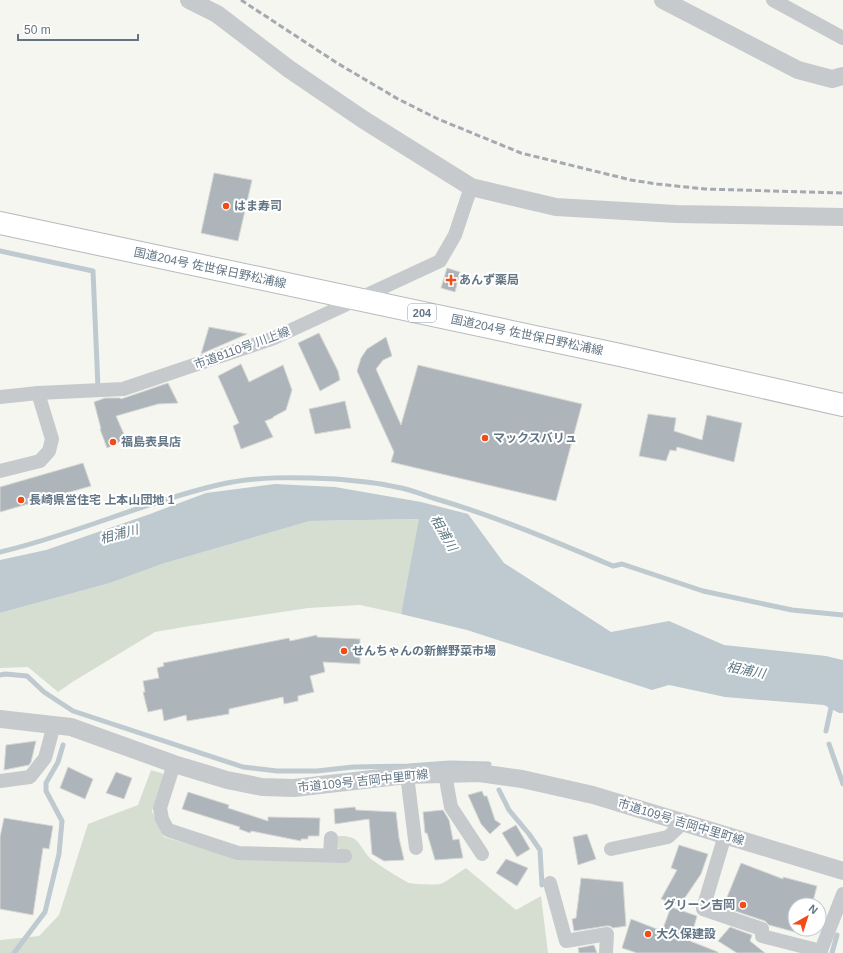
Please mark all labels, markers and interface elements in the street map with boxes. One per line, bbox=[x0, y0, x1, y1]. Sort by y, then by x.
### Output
scale bar bbox=[18, 16, 138, 42]
text: 50 m bbox=[24, 23, 51, 37]
place label: はま寿司 bbox=[234, 199, 282, 213]
marker: はま寿司 bbox=[221, 201, 231, 211]
street label: 国道204号 佐世保日野松浦線 bbox=[133, 245, 287, 291]
place label: あんず薬局 bbox=[459, 273, 519, 287]
marker: あんず薬局 bbox=[446, 275, 456, 285]
road number: 204 bbox=[408, 304, 436, 322]
street label: 国道204号 佐世保日野松浦線 bbox=[450, 312, 604, 358]
street label: 市道8110号 川上線 bbox=[192, 324, 292, 372]
place label: マックスバリュ bbox=[493, 431, 577, 445]
marker: マックスバリュ bbox=[480, 433, 490, 443]
place label: 福島表具店 bbox=[121, 435, 181, 449]
marker: 福島表具店 bbox=[108, 437, 118, 447]
place label: 長崎県営住宅 上本山団地 1 bbox=[29, 493, 175, 507]
marker: 長崎県営住宅 上本山団地 1 bbox=[16, 495, 26, 505]
water label: 相浦川 bbox=[428, 512, 461, 555]
water label: 相浦川 bbox=[98, 521, 142, 546]
place label: せんちゃんの新鮮野菜市場 bbox=[352, 644, 496, 658]
marker: せんちゃんの新鮮野菜市場 bbox=[339, 646, 349, 656]
water label: 相浦川 bbox=[725, 659, 769, 681]
street label: 市道109号 吉岡中里町線 bbox=[297, 767, 429, 795]
street label: 市道109号 吉岡中里町線 bbox=[616, 796, 746, 848]
north arrow bbox=[787, 897, 827, 937]
place label: グリーン吉岡 bbox=[664, 898, 735, 912]
marker: グリーン吉岡 bbox=[738, 900, 748, 910]
text: N bbox=[806, 902, 820, 916]
place label: 大久保建設 bbox=[656, 927, 716, 941]
marker: 大久保建設 bbox=[643, 929, 653, 939]

